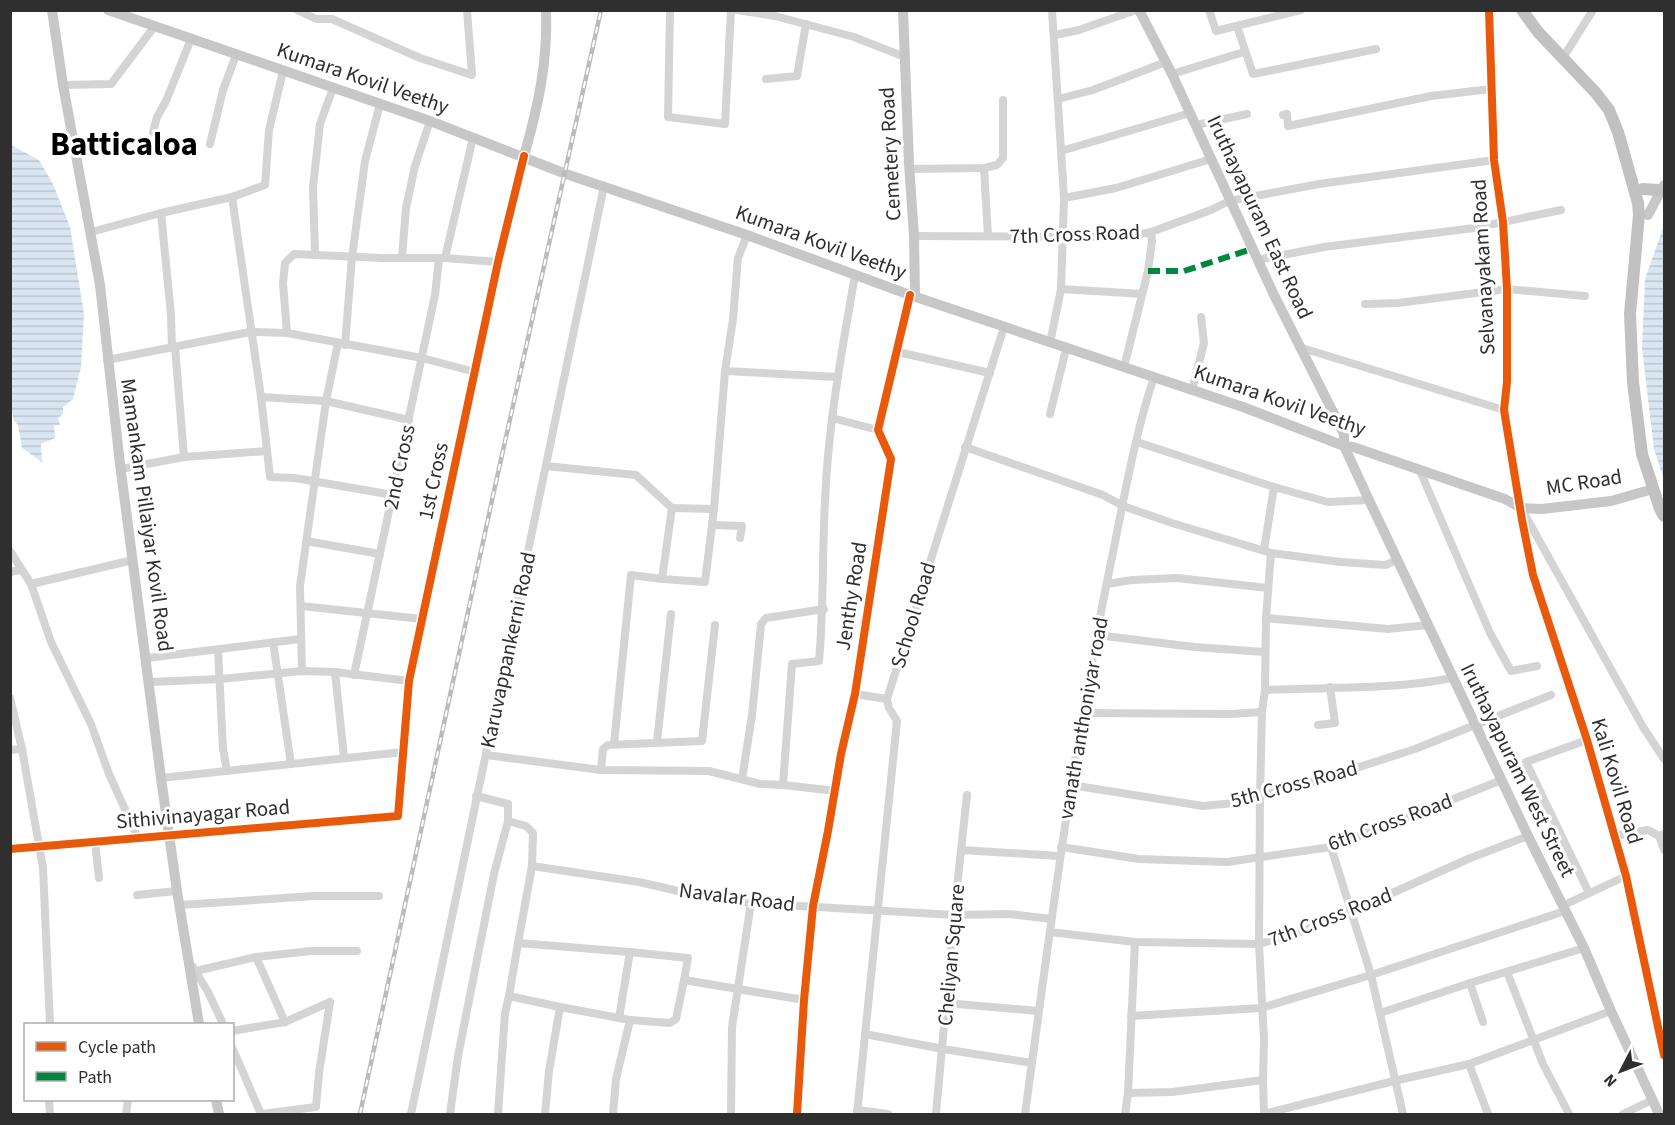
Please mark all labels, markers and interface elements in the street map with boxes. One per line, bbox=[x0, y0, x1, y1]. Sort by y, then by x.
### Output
street label: Kumara Kovil Veethy bbox=[273, 34, 453, 122]
street label: Cemetery Road bbox=[872, 86, 908, 222]
street label: Iruthayapuram East Road bbox=[1200, 110, 1320, 324]
district label: Batticaloa bbox=[50, 121, 198, 168]
street label: Selvanayakam Road bbox=[1463, 178, 1503, 356]
street label: Kumara Kovil Veethy bbox=[731, 197, 911, 287]
street label: 7th Cross Road bbox=[1009, 217, 1141, 251]
street label: Kumara Kovil Veethy bbox=[1190, 356, 1370, 444]
street label: Mamankam Pillaiyar Kovil Road bbox=[113, 376, 181, 654]
street label: 2nd Cross bbox=[375, 422, 423, 512]
street label: 1st Cross bbox=[410, 439, 456, 522]
street label: MC Road bbox=[1544, 461, 1624, 503]
street label: Jenthy Road bbox=[828, 540, 874, 652]
street label: Karuvappankerni Road bbox=[473, 549, 543, 751]
street label: School Road bbox=[883, 558, 943, 672]
street label: vanath anthoniyar road bbox=[1050, 614, 1116, 822]
street label: Iruthayapuram West Street bbox=[1453, 658, 1583, 882]
street label: Kali Kovil Road bbox=[1584, 714, 1650, 848]
street label: 5th Cross Road bbox=[1227, 753, 1361, 815]
street label: 6th Cross Road bbox=[1324, 786, 1456, 858]
street label: Sithivinayagar Road bbox=[115, 791, 291, 837]
street label: Navalar Road bbox=[677, 875, 797, 919]
street label: 7th Cross Road bbox=[1264, 880, 1396, 954]
street label: Cheliyan Square bbox=[930, 883, 972, 1027]
legend bbox=[24, 1023, 234, 1101]
text: Cycle path bbox=[78, 1035, 156, 1060]
north arrow bbox=[1591, 1041, 1651, 1101]
text: Path bbox=[78, 1065, 112, 1090]
text: N bbox=[1599, 1069, 1622, 1092]

